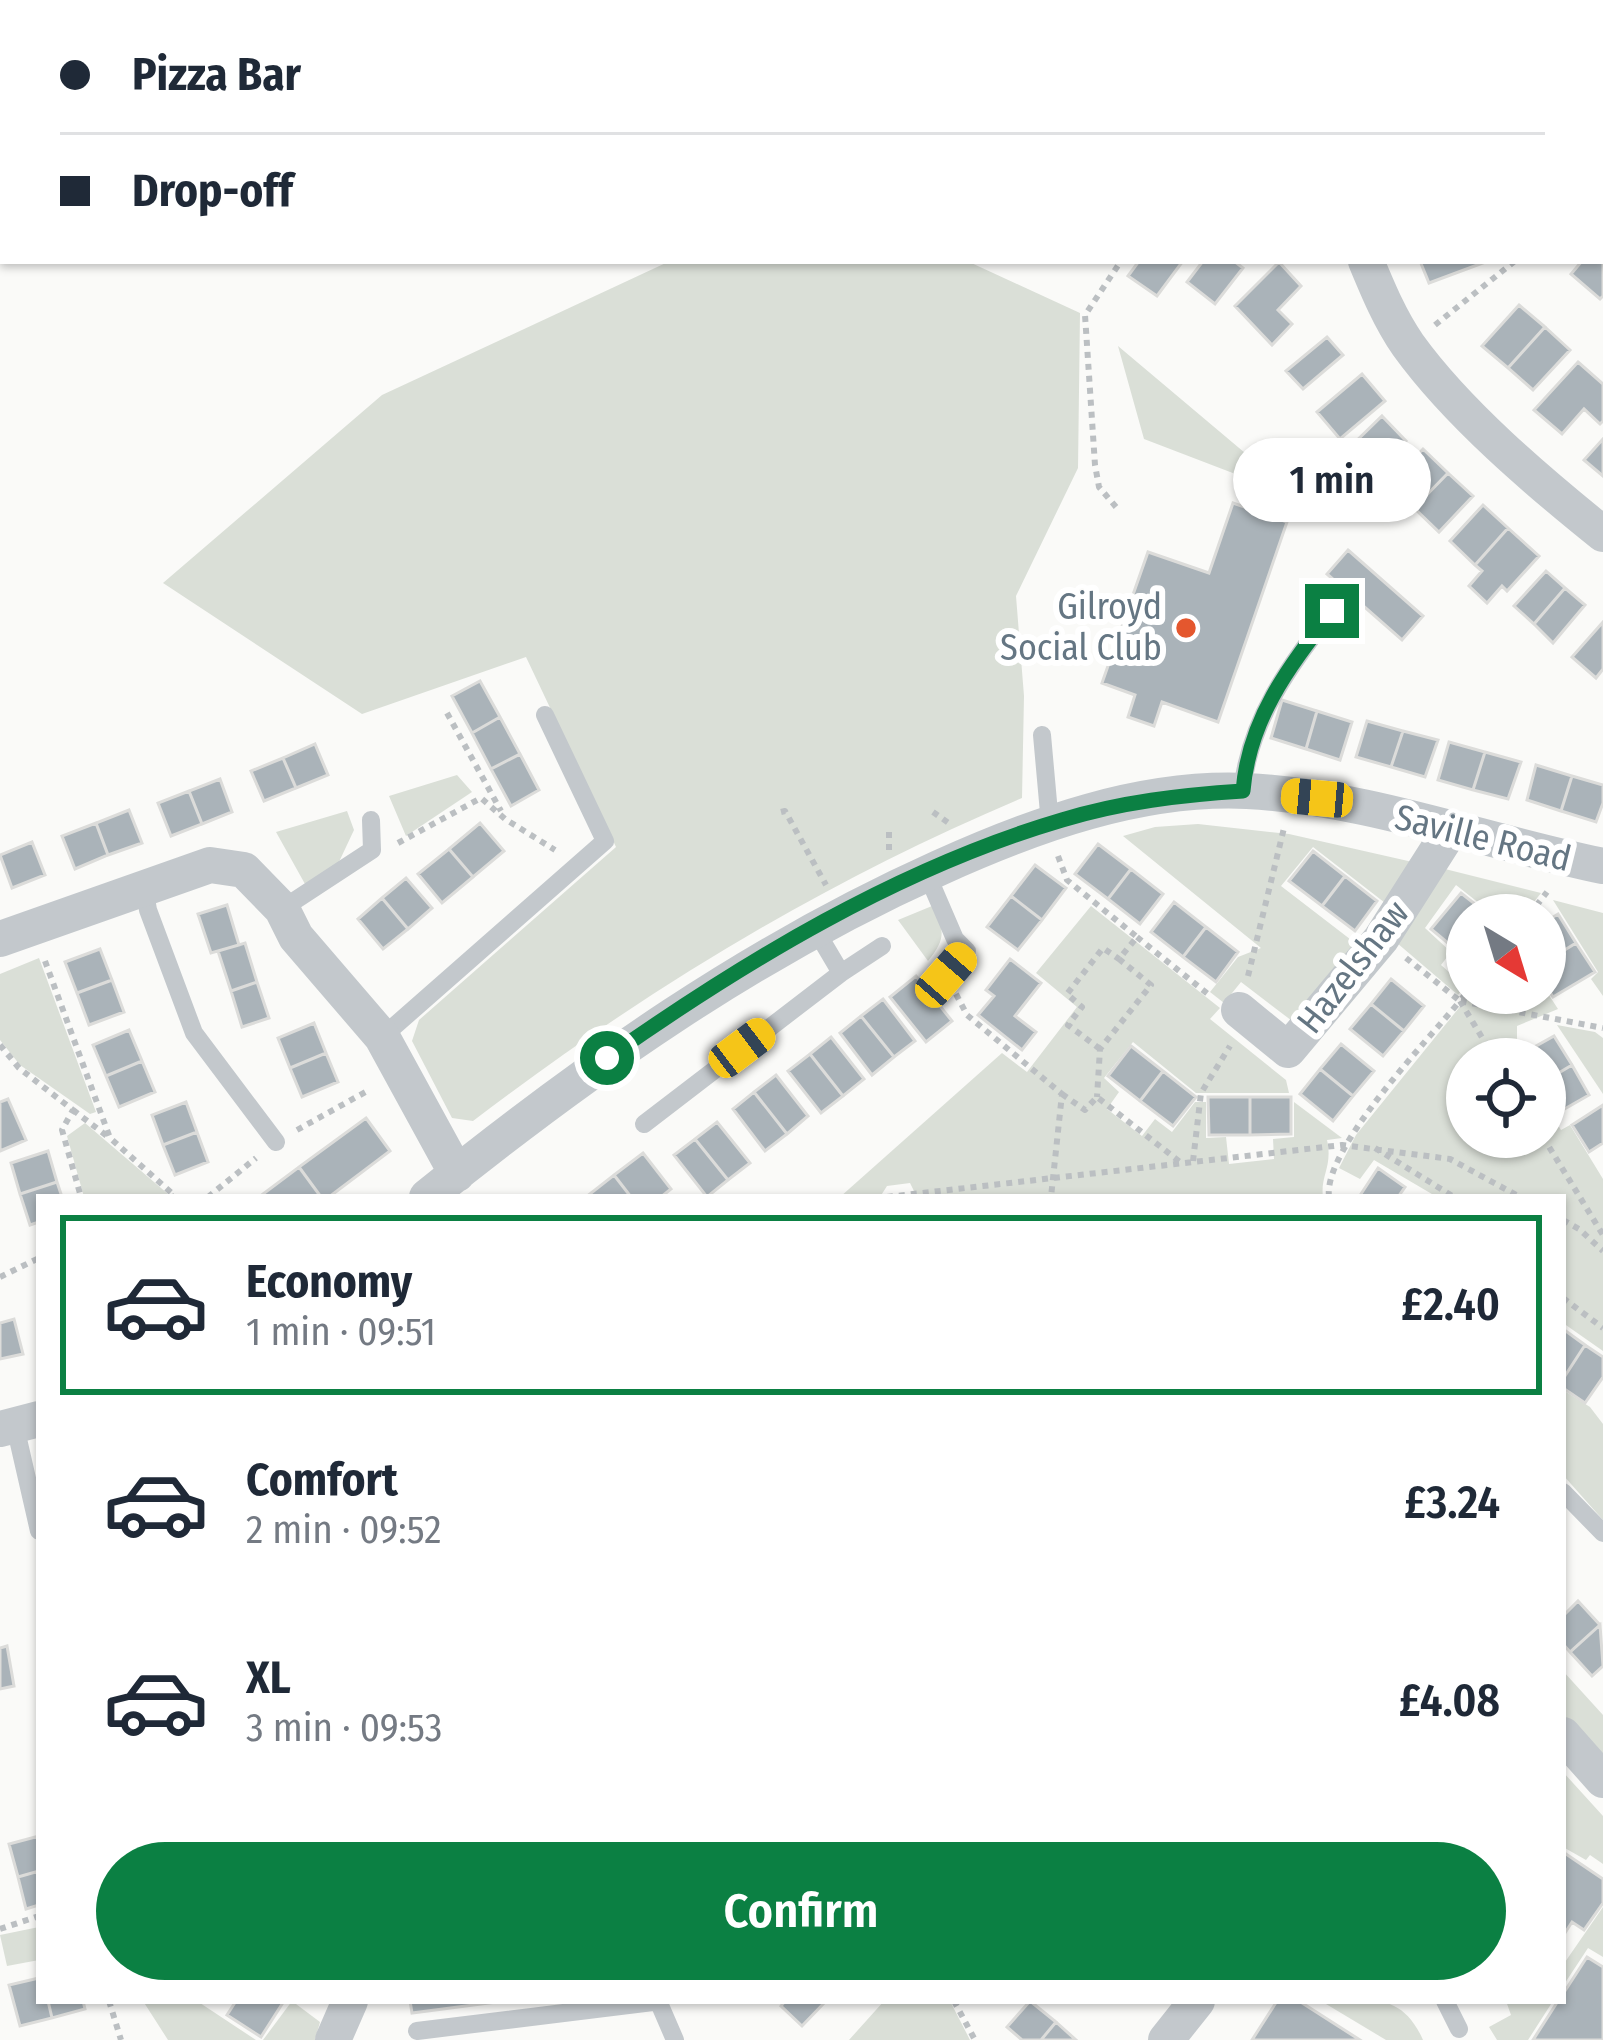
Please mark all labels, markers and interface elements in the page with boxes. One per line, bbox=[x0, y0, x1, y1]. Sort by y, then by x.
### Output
text: Pizza Bar bbox=[132, 48, 301, 102]
text: Drop-off bbox=[132, 164, 293, 218]
callout: 1 min bbox=[1233, 437, 1431, 521]
text: 1 min bbox=[1290, 457, 1374, 503]
route end bbox=[1305, 584, 1359, 638]
place label: Gilroyd Social Club bbox=[1000, 585, 1162, 670]
marker: Gilroyd Social Club bbox=[1173, 615, 1199, 641]
car bbox=[1280, 777, 1354, 819]
street label: Saville Road bbox=[1390, 795, 1576, 881]
street label: Hazelshaw bbox=[1288, 892, 1418, 1042]
north arrow bbox=[1446, 894, 1566, 1014]
map controls bbox=[1446, 894, 1566, 1158]
car bbox=[909, 936, 983, 1014]
car bbox=[702, 1012, 782, 1084]
route start bbox=[580, 1031, 634, 1085]
button: locate bbox=[1446, 1038, 1566, 1158]
icon: car bbox=[102, 1251, 210, 1359]
text: Economy bbox=[246, 1255, 412, 1309]
text: £2.40 bbox=[1401, 1278, 1500, 1332]
text: 1 min · 09:51 bbox=[246, 1309, 436, 1355]
icon: car bbox=[102, 1449, 210, 1557]
text: Comfort bbox=[246, 1453, 398, 1507]
text: £3.24 bbox=[1404, 1476, 1500, 1530]
text: 2 min · 09:52 bbox=[246, 1507, 441, 1553]
icon: car bbox=[102, 1647, 210, 1755]
text: XL bbox=[246, 1651, 291, 1705]
text: £4.08 bbox=[1399, 1674, 1500, 1728]
text: 3 min · 09:53 bbox=[246, 1705, 442, 1751]
button: Confirm bbox=[96, 1842, 1506, 1980]

